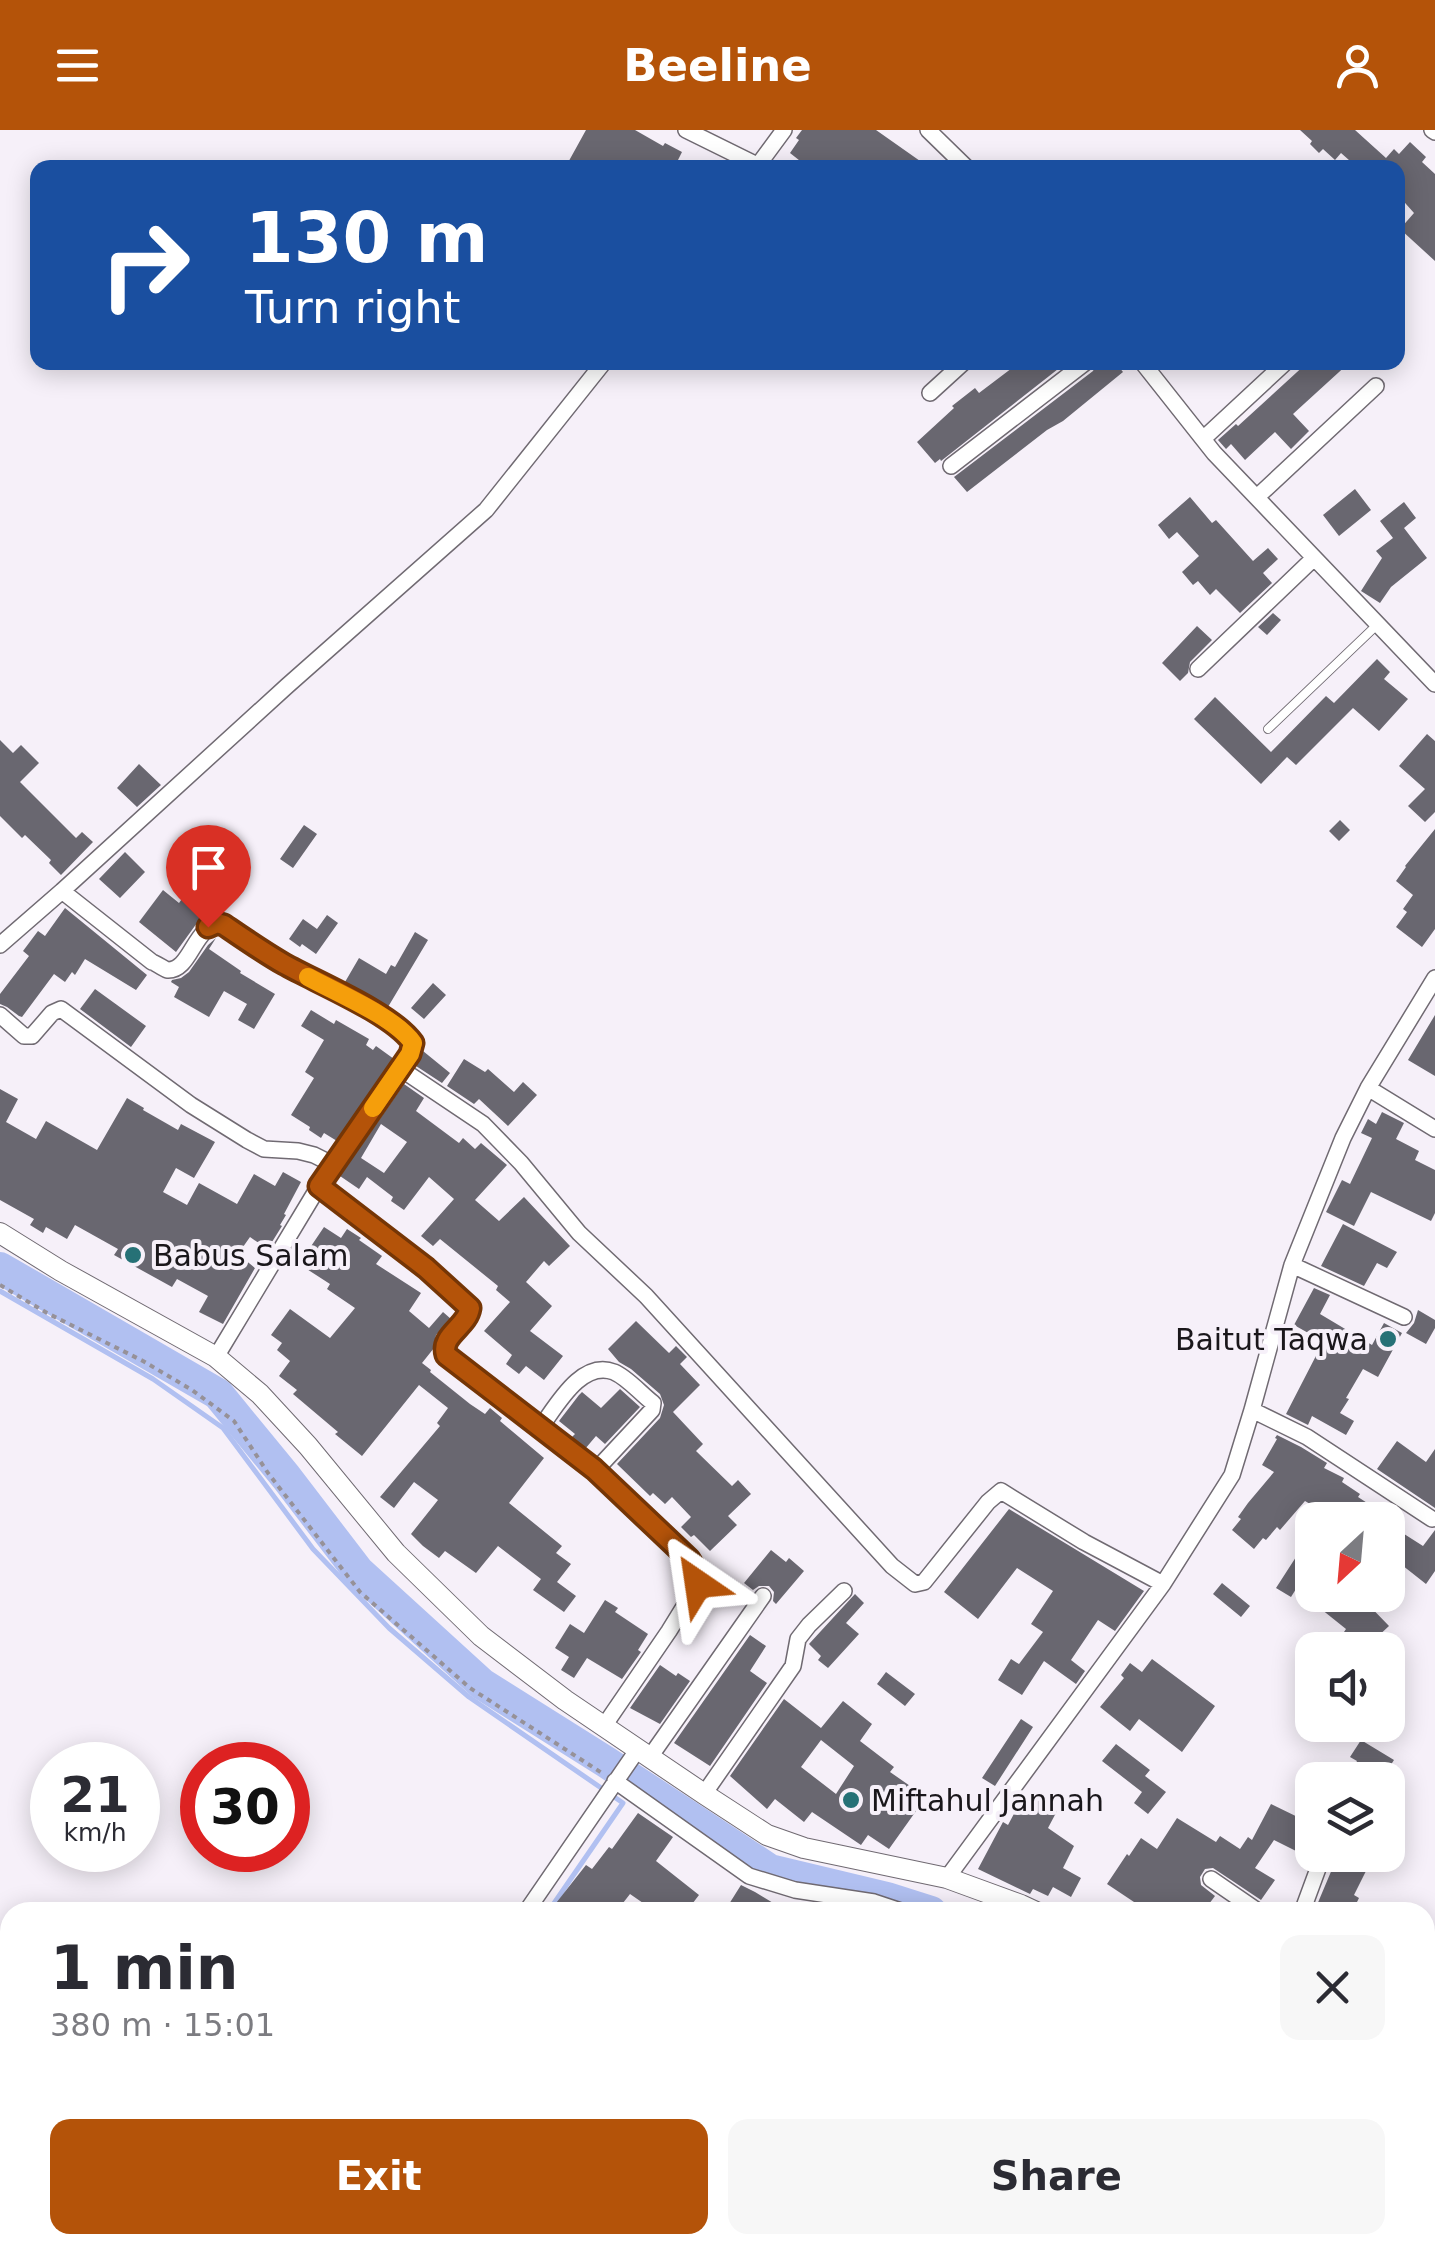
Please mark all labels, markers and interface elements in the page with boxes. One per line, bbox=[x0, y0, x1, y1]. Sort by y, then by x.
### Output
icon: menu bbox=[50, 38, 105, 93]
icon: person bbox=[1330, 38, 1385, 93]
text: Beeline bbox=[623, 39, 812, 92]
text: 130 m bbox=[245, 197, 488, 279]
icon: right bbox=[80, 200, 210, 330]
text: Turn right bbox=[245, 281, 460, 334]
pin bbox=[166, 825, 251, 928]
icon: arrive bbox=[181, 840, 236, 895]
place label: Babus Salam bbox=[153, 1238, 349, 1273]
marker: Babus Salam bbox=[122, 1244, 144, 1266]
place label: Baitut Taqwa bbox=[1175, 1322, 1368, 1357]
marker: Baitut Taqwa bbox=[1377, 1328, 1399, 1350]
north arrow bbox=[1295, 1502, 1405, 1612]
map controls bbox=[1295, 1502, 1405, 1872]
position arrow bbox=[646, 1532, 750, 1636]
button: sound bbox=[1295, 1632, 1405, 1742]
speed limit sign: 30 bbox=[180, 1742, 310, 1872]
button: layers bbox=[1295, 1762, 1405, 1872]
text: 21 bbox=[60, 1766, 130, 1824]
place label: Miftahul Jannah bbox=[871, 1783, 1104, 1818]
marker: Miftahul Jannah bbox=[840, 1789, 862, 1811]
text: km/h bbox=[63, 1818, 127, 1847]
text: 1 min bbox=[50, 1933, 238, 2003]
button: close bbox=[1280, 1935, 1385, 2040]
text: 380 m · 15:01 bbox=[50, 2006, 275, 2044]
button: Exit bbox=[50, 2119, 708, 2234]
button: Share bbox=[728, 2119, 1385, 2234]

